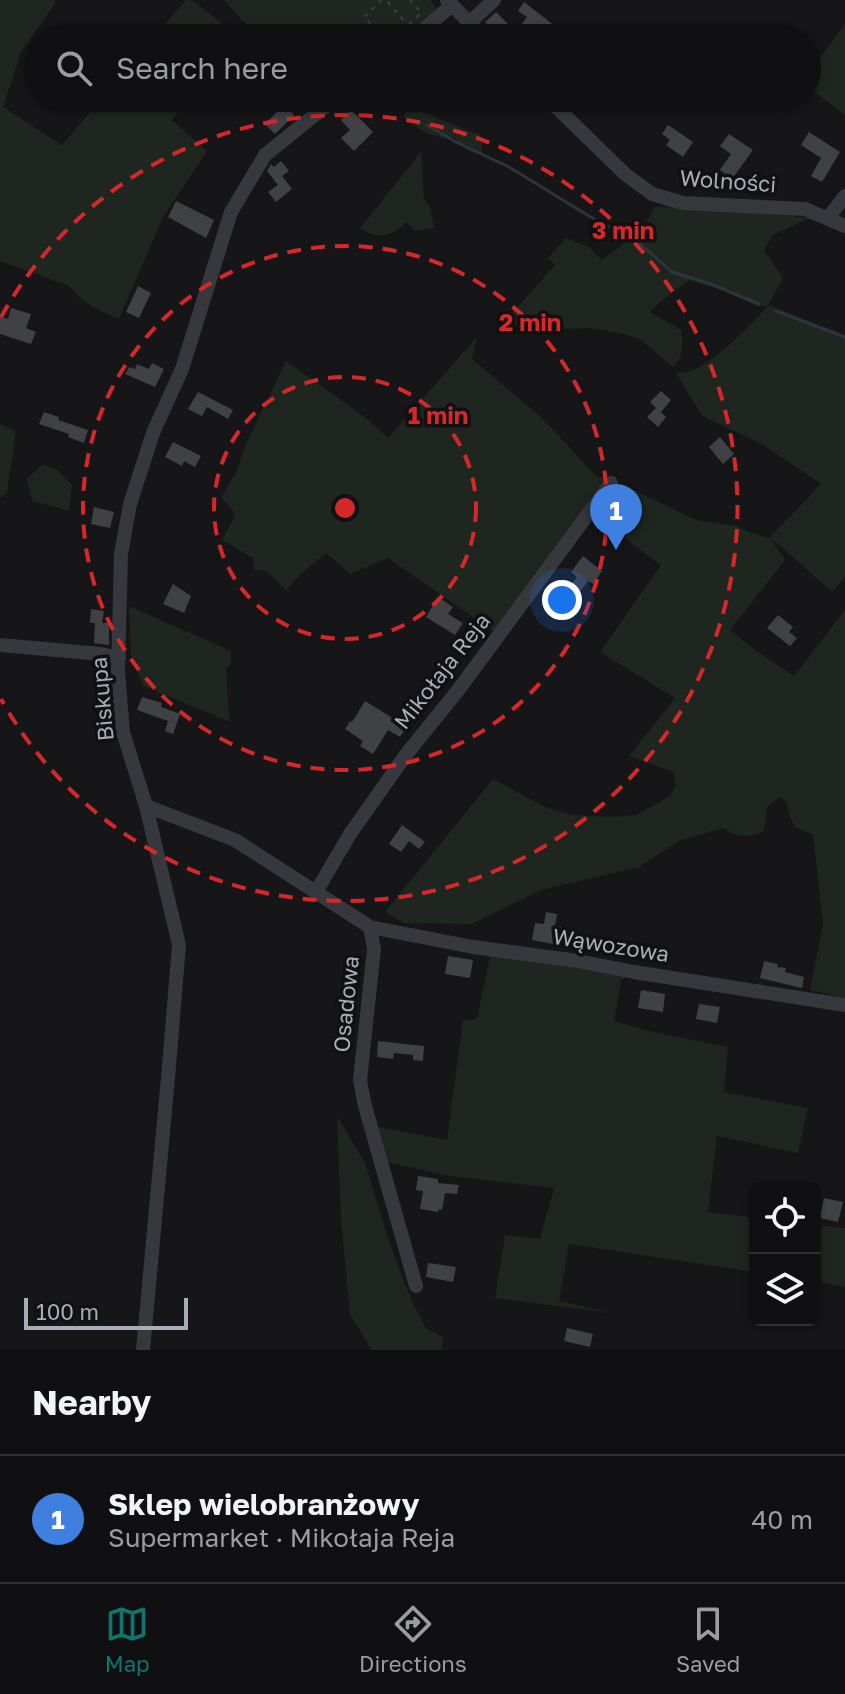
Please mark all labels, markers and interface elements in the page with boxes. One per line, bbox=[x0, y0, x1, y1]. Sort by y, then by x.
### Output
search box bbox=[24, 24, 821, 112]
icon: search bbox=[52, 46, 96, 90]
text: Search here bbox=[116, 50, 288, 86]
street label: Wolności bbox=[679, 164, 777, 197]
text: 3 min bbox=[592, 215, 654, 244]
text: 2 min bbox=[499, 307, 561, 336]
text: 1 min bbox=[408, 400, 468, 429]
pin: 1 bbox=[590, 484, 642, 550]
centre of rings bbox=[331, 494, 359, 522]
your location bbox=[542, 580, 582, 620]
street label: Mikołaja Reja bbox=[388, 607, 495, 734]
street label: Biskupa bbox=[84, 656, 119, 742]
street label: Wąwozowa bbox=[551, 922, 671, 967]
street label: Osadowa bbox=[327, 954, 364, 1053]
map controls bbox=[749, 1182, 821, 1326]
button: locate bbox=[749, 1182, 821, 1254]
button: layers bbox=[749, 1254, 821, 1326]
scale bar bbox=[24, 1294, 188, 1330]
text: 100 m bbox=[36, 1298, 99, 1325]
text: Nearby bbox=[32, 1382, 152, 1422]
text: Sklep wielobranżowy bbox=[108, 1486, 420, 1522]
text: 1 bbox=[51, 1504, 65, 1535]
text: 40 m bbox=[752, 1504, 813, 1535]
text: Supermarket · Mikołaja Reja bbox=[108, 1522, 455, 1553]
tab: Map bbox=[105, 1602, 150, 1677]
tab: Directions bbox=[359, 1602, 467, 1677]
tab: Saved bbox=[676, 1602, 740, 1677]

